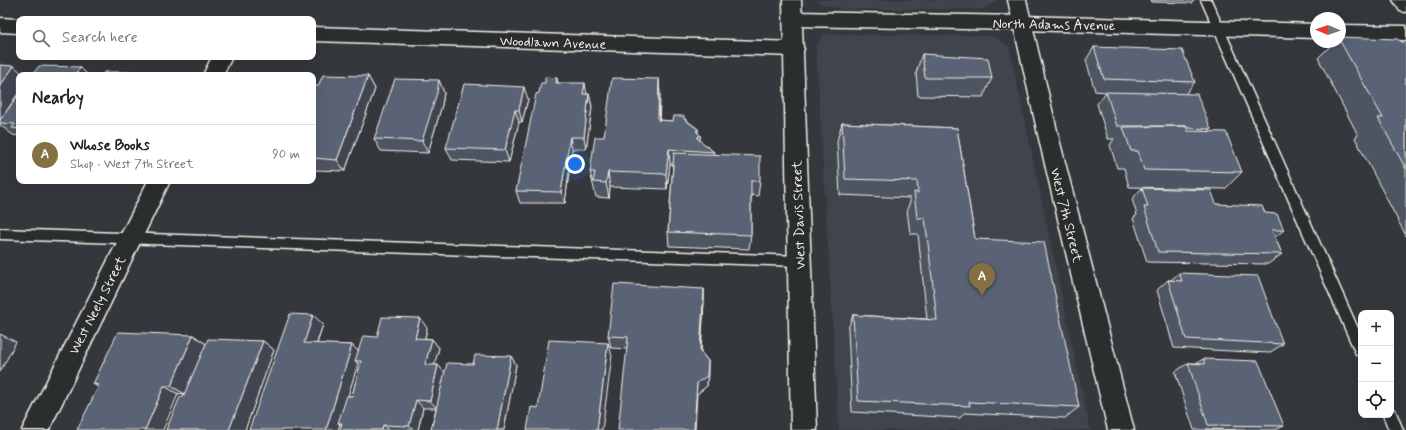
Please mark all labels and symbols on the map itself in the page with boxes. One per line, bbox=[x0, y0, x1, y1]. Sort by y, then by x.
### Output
north arrow bbox=[1310, 12, 1346, 48]
street label: North Adams Avenue bbox=[992, 15, 1116, 35]
street label: Woodlawn Avenue bbox=[499, 32, 607, 54]
your location bbox=[565, 154, 585, 174]
street label: West Davis Street bbox=[788, 160, 810, 270]
street label: West 7th Street bbox=[1046, 166, 1087, 265]
street label: West Neely Street bbox=[65, 252, 131, 358]
pin: A bbox=[969, 263, 995, 296]

